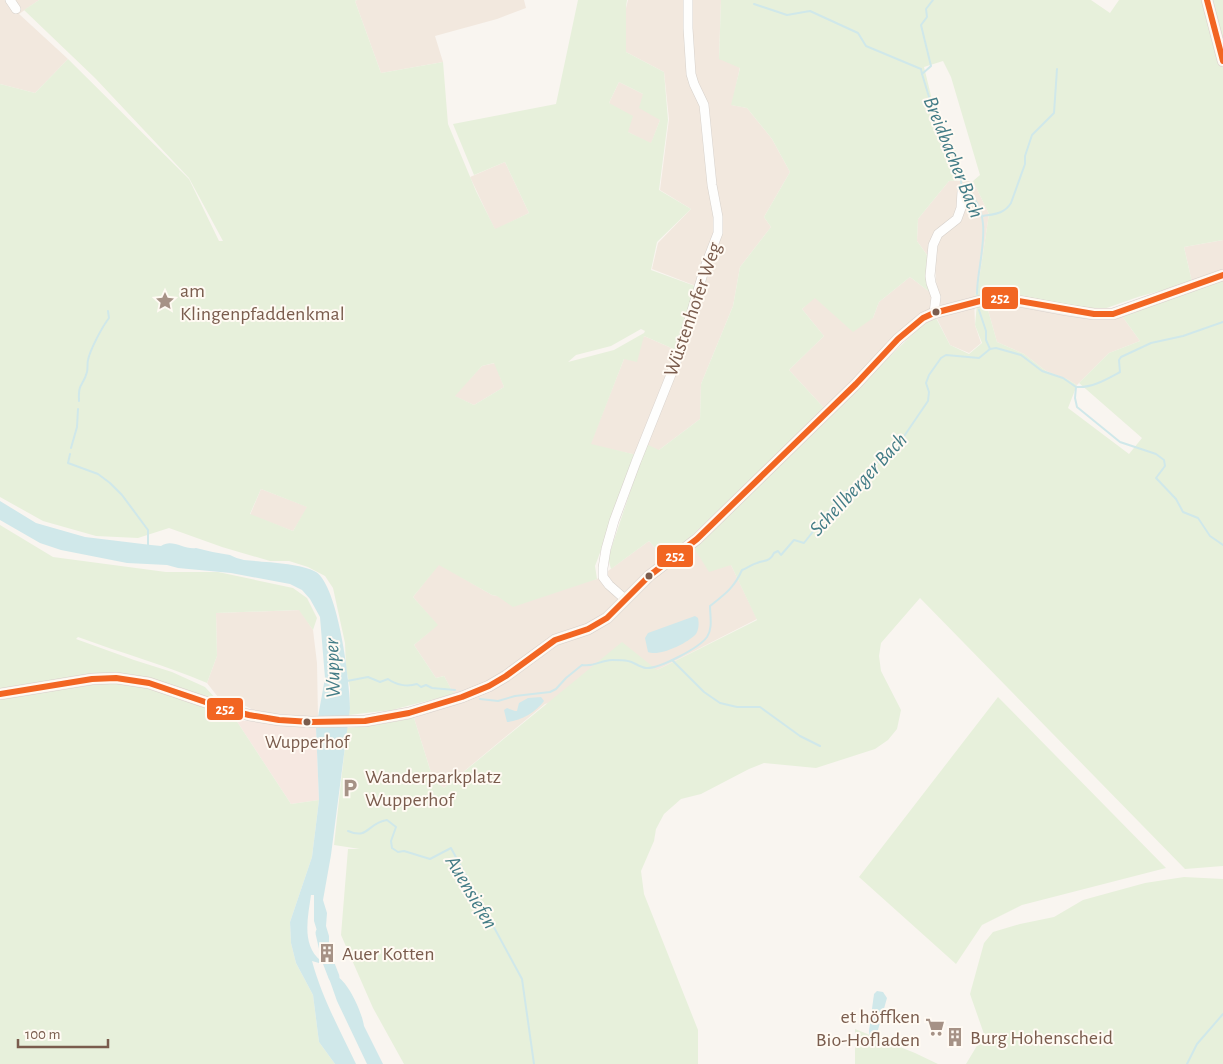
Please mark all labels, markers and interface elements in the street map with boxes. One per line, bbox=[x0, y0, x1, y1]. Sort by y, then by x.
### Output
water label: Breidbacher Bach bbox=[920, 93, 987, 221]
street label: Wüstenhofer Weg bbox=[661, 239, 725, 379]
place label: am Klingenpfaddenkmal bbox=[180, 281, 345, 324]
line badge: 252 bbox=[981, 286, 1019, 310]
place icon: am Klingenpfaddenkmal bbox=[154, 290, 176, 312]
text: 252 bbox=[990, 292, 1010, 306]
unlabelled marker bbox=[931, 307, 941, 317]
water label: Schellberger Bach bbox=[806, 429, 911, 540]
line badge: 252 bbox=[656, 544, 694, 568]
text: 252 bbox=[665, 550, 685, 564]
unlabelled marker bbox=[644, 571, 654, 581]
water label: Wupper bbox=[321, 637, 345, 698]
line badge: 252 bbox=[206, 697, 244, 721]
text: 252 bbox=[215, 703, 235, 717]
marker: Wupperhof bbox=[302, 717, 312, 727]
place label: Wupperhof bbox=[265, 733, 351, 752]
place label: Wanderparkplatz Wupperhof bbox=[365, 767, 501, 810]
parking icon: Wanderparkplatz Wupperhof bbox=[339, 777, 361, 799]
water label: Auensiefen bbox=[441, 851, 501, 932]
building icon: Auer Kotten bbox=[316, 942, 338, 964]
place label: Auer Kotten bbox=[342, 944, 435, 964]
place label: et höffken Bio-Hofladen bbox=[816, 1007, 920, 1050]
scale bar bbox=[18, 1016, 108, 1048]
supermarket icon: et höffken Bio-Hofladen bbox=[924, 1016, 946, 1038]
building icon: Burg Hohenscheid bbox=[944, 1026, 966, 1048]
text: 100 m bbox=[25, 1027, 60, 1042]
place label: Burg Hohenscheid bbox=[970, 1028, 1113, 1048]

